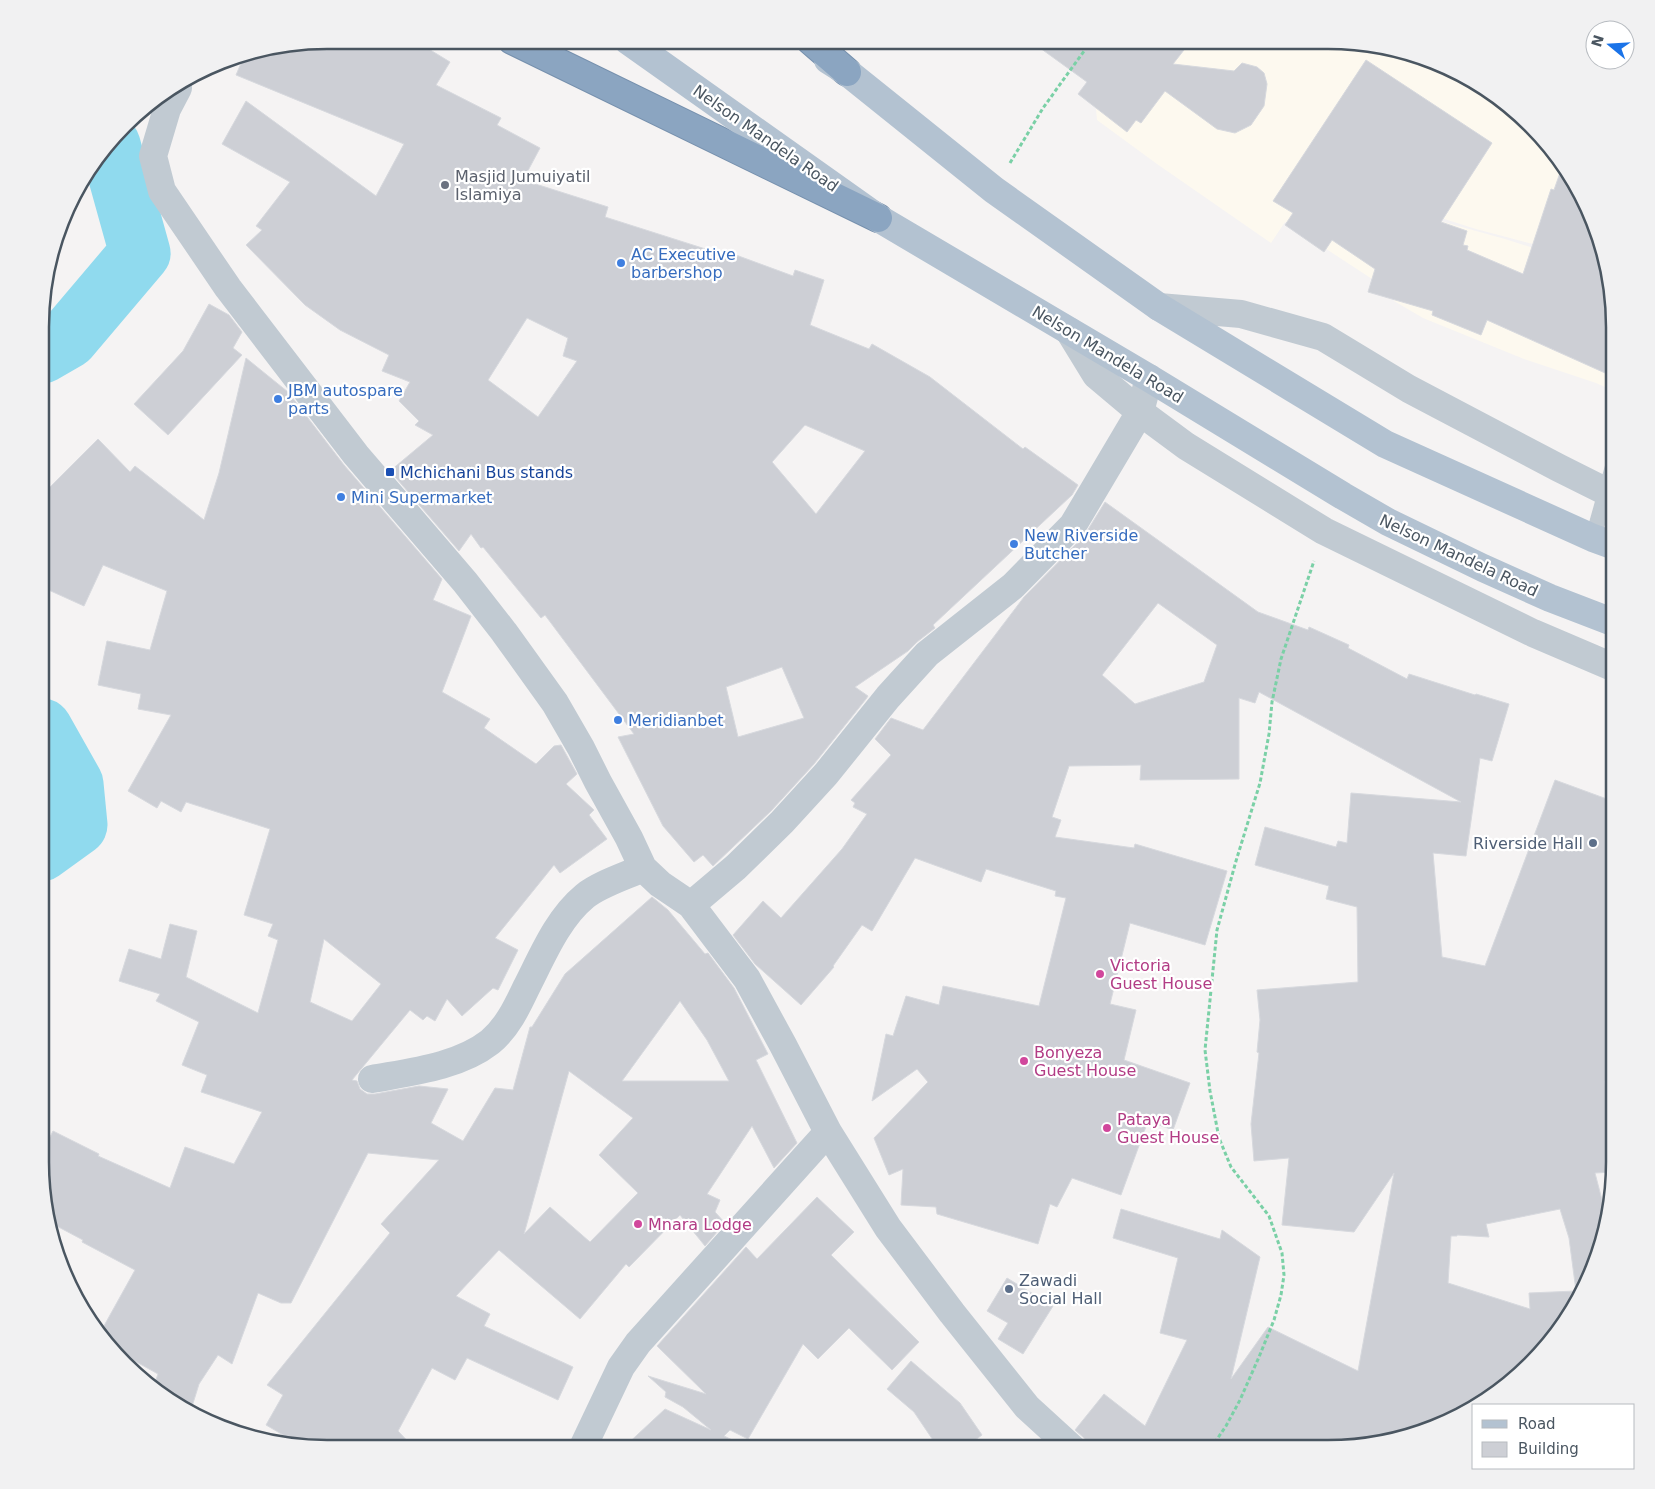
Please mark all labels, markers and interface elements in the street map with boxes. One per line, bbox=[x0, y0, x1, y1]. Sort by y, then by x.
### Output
north arrow bbox=[1585, 20, 1635, 70]
text: N bbox=[1588, 33, 1607, 49]
street label: Nelson Mandela Road bbox=[689, 81, 842, 196]
place label: Masjid Jumuiyatil Islamiya bbox=[455, 167, 591, 204]
marker: Masjid Jumuiyatil Islamiya bbox=[439, 179, 451, 191]
place label: AC Executive barbershop bbox=[631, 245, 736, 282]
marker: AC Executive barbershop bbox=[615, 257, 627, 269]
street label: Nelson Mandela Road bbox=[1029, 302, 1187, 407]
place label: JBM autospare parts bbox=[287, 381, 403, 418]
marker: JBM autospare parts bbox=[272, 393, 284, 405]
place label: Mchichani Bus stands bbox=[400, 463, 573, 482]
marker: Mchichani Bus stands bbox=[384, 466, 396, 478]
place label: Mini Supermarket bbox=[351, 488, 492, 507]
marker: Mini Supermarket bbox=[335, 491, 347, 503]
street label: Nelson Mandela Road bbox=[1376, 510, 1541, 601]
place label: New Riverside Butcher bbox=[1024, 526, 1138, 563]
marker: New Riverside Butcher bbox=[1008, 538, 1020, 550]
place label: Meridianbet bbox=[628, 711, 724, 730]
marker: Meridianbet bbox=[612, 714, 624, 726]
place label: Riverside Hall bbox=[1473, 834, 1583, 853]
marker: Riverside Hall bbox=[1587, 837, 1599, 849]
place label: Victoria Guest House bbox=[1110, 956, 1212, 993]
marker: Victoria Guest House bbox=[1094, 968, 1106, 980]
place label: Bonyeza Guest House bbox=[1034, 1043, 1136, 1080]
marker: Bonyeza Guest House bbox=[1018, 1055, 1030, 1067]
place label: Pataya Guest House bbox=[1117, 1110, 1219, 1147]
marker: Pataya Guest House bbox=[1101, 1122, 1113, 1134]
place label: Mnara Lodge bbox=[648, 1215, 752, 1234]
marker: Mnara Lodge bbox=[632, 1218, 644, 1230]
place label: Zawadi Social Hall bbox=[1019, 1271, 1102, 1308]
marker: Zawadi Social Hall bbox=[1003, 1283, 1015, 1295]
legend bbox=[1472, 1404, 1635, 1469]
text: Road bbox=[1518, 1415, 1556, 1433]
text: Building bbox=[1518, 1440, 1579, 1458]

